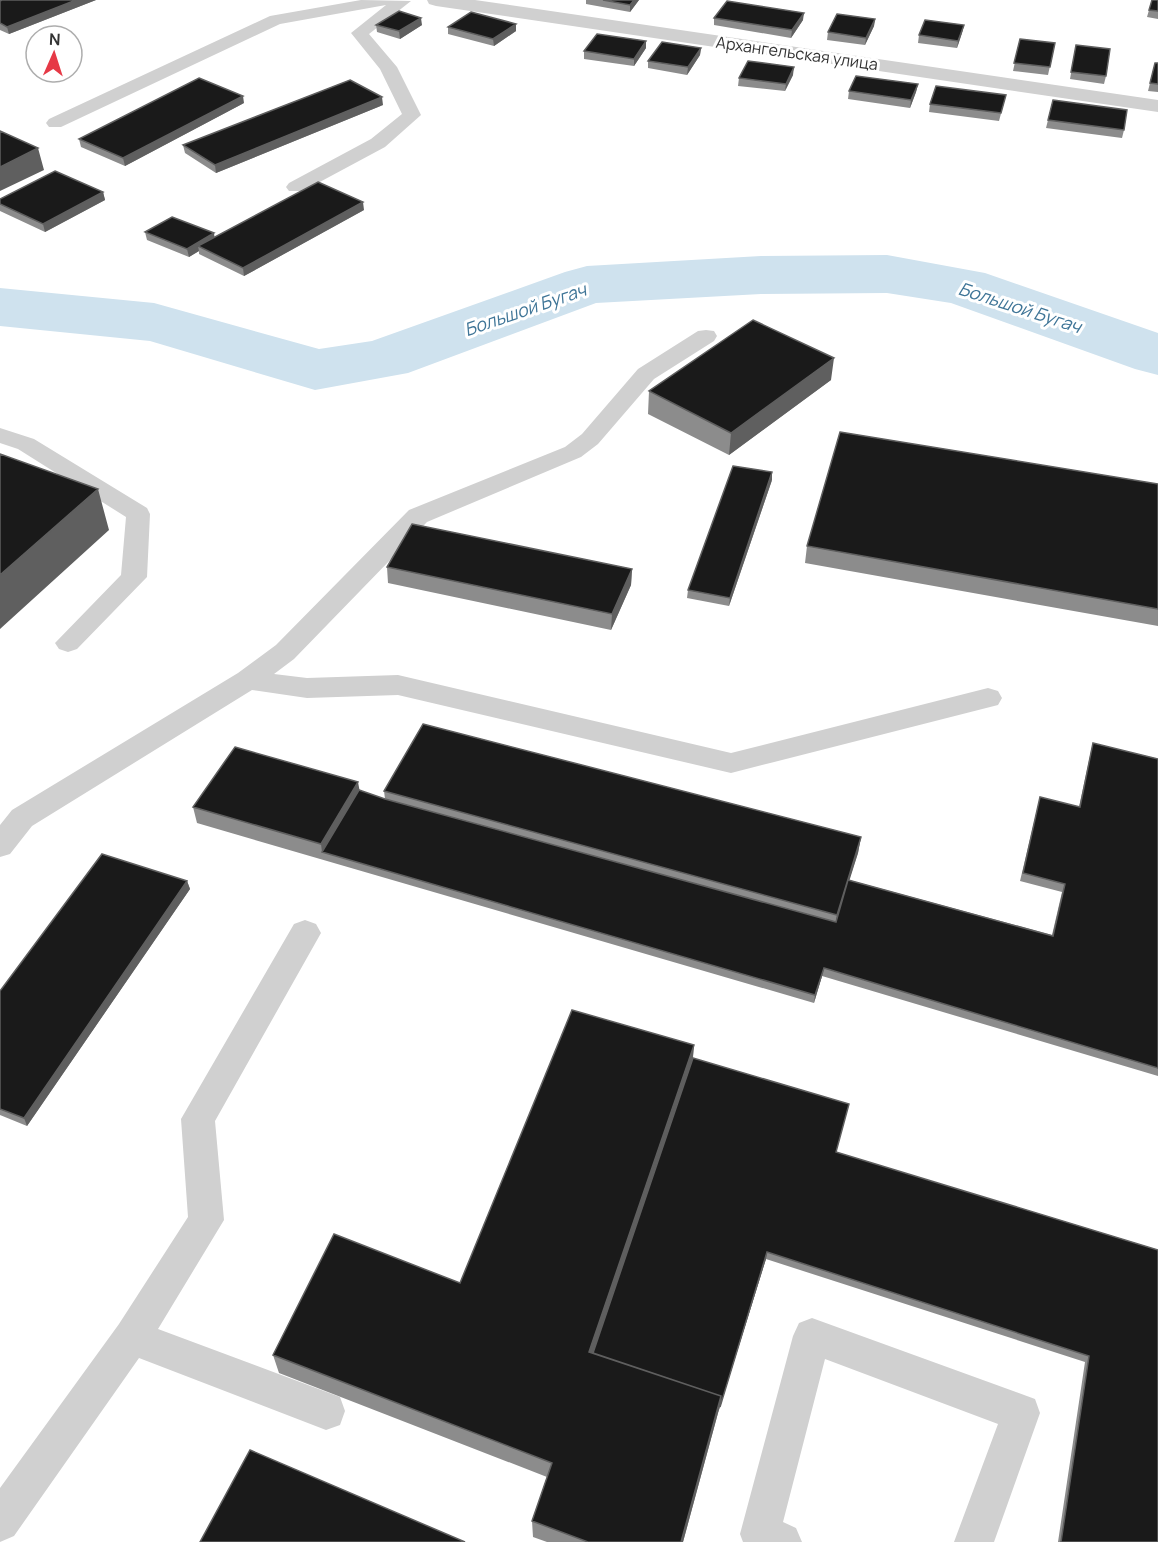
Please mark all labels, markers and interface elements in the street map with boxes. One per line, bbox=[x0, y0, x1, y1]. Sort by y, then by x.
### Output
north arrow bbox=[24, 24, 84, 84]
text: N bbox=[48, 28, 61, 50]
street label: Архангельская улица bbox=[715, 31, 879, 75]
water label: Большой Бугач bbox=[956, 276, 1086, 338]
water label: Большой Бугач bbox=[461, 277, 590, 341]

